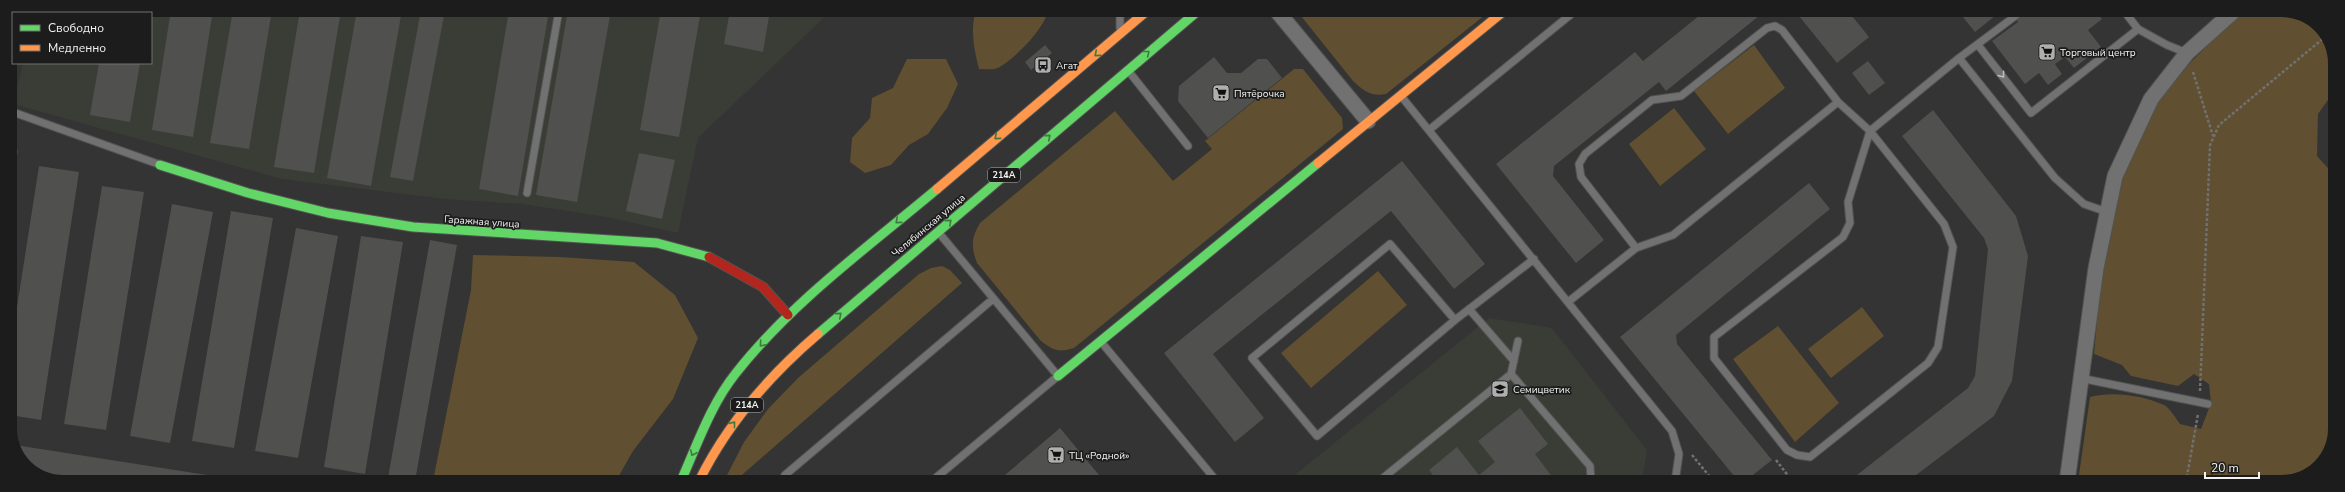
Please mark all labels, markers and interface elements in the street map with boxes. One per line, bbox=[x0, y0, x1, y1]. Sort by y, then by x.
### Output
legend bbox=[12, 12, 152, 64]
text: Свободно bbox=[48, 20, 104, 36]
text: Медленно bbox=[48, 40, 106, 56]
supermarket icon: Торговый центр bbox=[2037, 42, 2057, 62]
place label: Торговый центр bbox=[2060, 46, 2136, 60]
one-way arrow bbox=[1094, 49, 1101, 56]
one-way arrow bbox=[1142, 51, 1150, 58]
bus stop icon: Агат bbox=[1033, 55, 1053, 75]
place label: Агат bbox=[1056, 59, 1078, 73]
one-way arrow bbox=[1997, 71, 2004, 78]
supermarket icon: Пятёрочка bbox=[1211, 83, 1231, 103]
place label: Пятёрочка bbox=[1234, 87, 1285, 101]
one-way arrow bbox=[994, 133, 1002, 140]
one-way arrow bbox=[1043, 135, 1051, 142]
road number: 214А bbox=[988, 168, 1020, 182]
street label: Челябинская улица bbox=[889, 191, 968, 261]
street label: Гаражная улица bbox=[444, 212, 520, 232]
one-way arrow bbox=[895, 217, 903, 224]
one-way arrow bbox=[944, 219, 952, 227]
one-way arrow bbox=[835, 313, 842, 320]
one-way arrow bbox=[759, 339, 767, 347]
school or university icon: Семицветик bbox=[1490, 379, 1510, 399]
place label: Семицветик bbox=[1513, 383, 1571, 397]
road number: 214А bbox=[731, 398, 763, 412]
one-way arrow bbox=[728, 421, 735, 428]
supermarket icon: ТЦ «Родной» bbox=[1046, 445, 1066, 465]
one-way arrow bbox=[690, 449, 698, 457]
place label: ТЦ «Родной» bbox=[1069, 449, 1129, 463]
scale bar bbox=[2205, 454, 2259, 480]
text: 20 m bbox=[2211, 460, 2239, 476]

